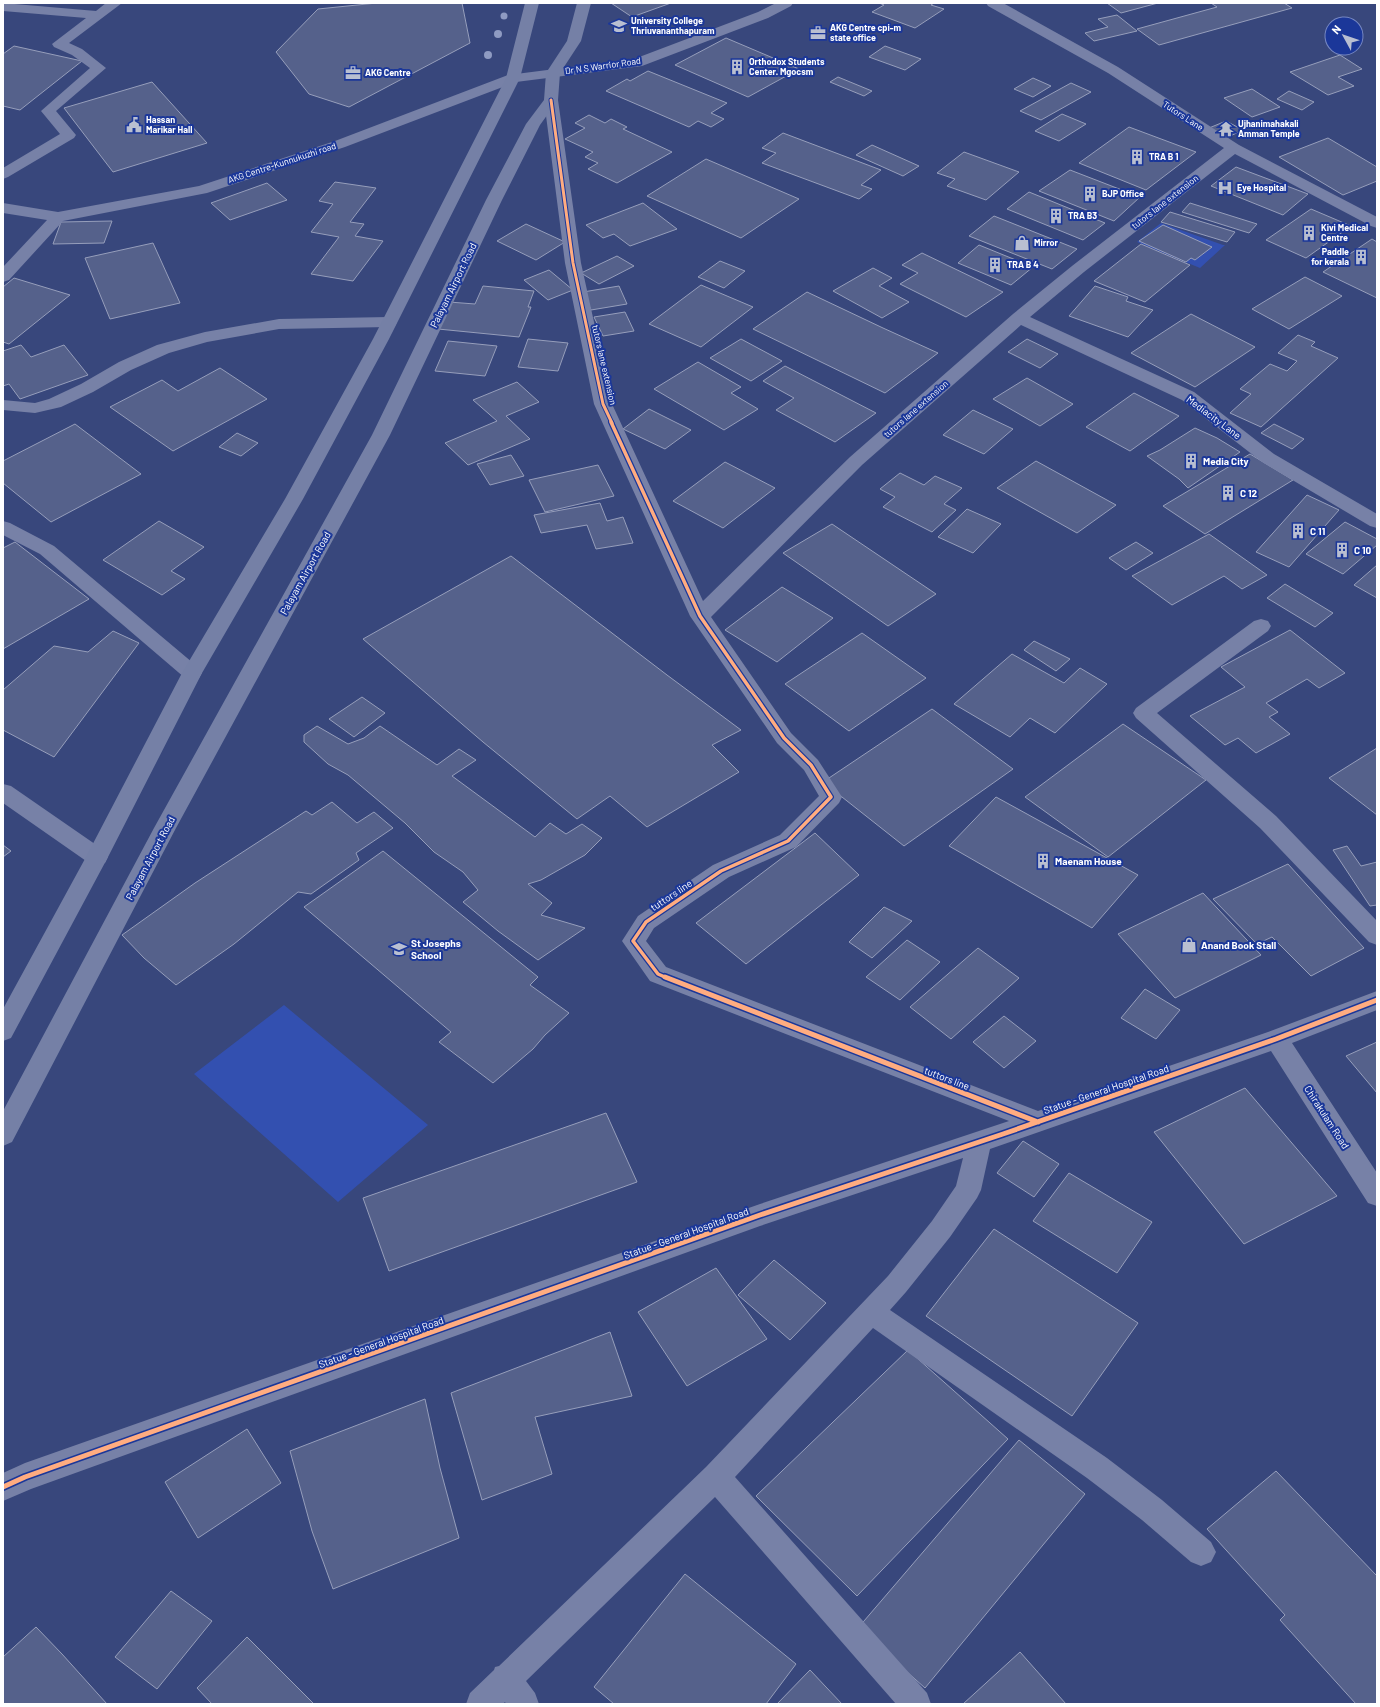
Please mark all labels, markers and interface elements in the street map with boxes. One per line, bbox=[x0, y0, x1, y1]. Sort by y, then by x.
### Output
place label: University College Thriuvananthapuram bbox=[631, 15, 715, 36]
north arrow bbox=[1324, 16, 1364, 56]
school or university icon: University College Thriuvananthapuram bbox=[610, 17, 628, 35]
place label: AKG Centre cpi-m state office bbox=[830, 22, 901, 43]
text: N bbox=[1329, 22, 1343, 36]
office icon: AKG Centre cpi-m state office bbox=[809, 24, 827, 42]
street label: Dr N S Warrior Road bbox=[564, 55, 642, 76]
place label: Orthodox Students Center. Mgocsm bbox=[749, 56, 825, 77]
building icon: Orthodox Students Center. Mgocsm bbox=[728, 58, 746, 76]
office icon: AKG Centre bbox=[344, 64, 362, 82]
place label: AKG Centre bbox=[365, 67, 411, 78]
street label: Tutors Lane bbox=[1161, 98, 1206, 133]
place label: Hassan Marikar Hall bbox=[146, 114, 192, 135]
public building icon: Hassan Marikar Hall bbox=[125, 116, 143, 134]
place label: Ujhanimahakali Amman Temple bbox=[1238, 118, 1300, 139]
temple icon: Ujhanimahakali Amman Temple bbox=[1217, 120, 1235, 138]
street label: AKG Centre-Kunnukuzhi road bbox=[226, 140, 337, 185]
building icon: TRA B 1 bbox=[1128, 148, 1146, 166]
place label: TRA B 1 bbox=[1149, 151, 1178, 162]
street label: tutors lane extension bbox=[1129, 172, 1200, 231]
hospital icon: Eye Hospital bbox=[1216, 179, 1234, 197]
place label: Eye Hospital bbox=[1237, 182, 1286, 193]
building icon: BJP Office bbox=[1081, 185, 1099, 203]
place label: BJP Office bbox=[1102, 188, 1144, 199]
building icon: TRA B3 bbox=[1047, 207, 1065, 225]
place label: TRA B3 bbox=[1068, 210, 1097, 221]
place label: Kivi Medical Centre bbox=[1321, 222, 1368, 243]
building icon: Kivi Medical Centre bbox=[1300, 224, 1318, 242]
shop icon: Mirror bbox=[1013, 234, 1031, 252]
place label: Mirror bbox=[1034, 237, 1059, 248]
street label: Palayam Airport Road bbox=[427, 241, 479, 329]
place label: Paddle for kerala bbox=[1311, 246, 1349, 267]
building icon: Paddle for kerala bbox=[1352, 248, 1370, 266]
building icon: TRA B 4 bbox=[986, 256, 1004, 274]
place label: TRA B 4 bbox=[1007, 259, 1039, 270]
street label: tutors lane extension bbox=[590, 324, 619, 406]
street label: tutors lane extension bbox=[881, 378, 950, 440]
street label: Mediacity Lane bbox=[1184, 393, 1244, 441]
building icon: Media City bbox=[1182, 452, 1200, 470]
place label: Media City bbox=[1203, 455, 1249, 467]
building icon: C 12 bbox=[1219, 484, 1237, 502]
place label: C 12 bbox=[1240, 487, 1258, 499]
building icon: C 11 bbox=[1289, 522, 1307, 540]
place label: C 11 bbox=[1310, 525, 1325, 537]
street label: Palayam Airport Road bbox=[277, 529, 333, 617]
building icon: C 10 bbox=[1333, 541, 1351, 559]
place label: C 10 bbox=[1354, 544, 1372, 556]
street label: Palayam Airport Road bbox=[123, 814, 177, 902]
building icon: Maenam House bbox=[1034, 852, 1052, 870]
place label: Maenam House bbox=[1055, 855, 1122, 867]
street label: tuttors line bbox=[648, 877, 694, 913]
shop icon: Anand Book Stall bbox=[1180, 936, 1198, 954]
place label: St Josephs School bbox=[411, 937, 461, 961]
place label: Anand Book Stall bbox=[1201, 939, 1276, 951]
school or university icon: St Josephs School bbox=[390, 940, 408, 958]
street label: Statue - General Hospital Road bbox=[1042, 1062, 1170, 1116]
street label: tuttors line bbox=[923, 1064, 971, 1092]
street label: Chirakulam Road bbox=[1302, 1083, 1352, 1151]
street label: Statue - General Hospital Road bbox=[622, 1205, 750, 1261]
street label: Statue - General Hospital Road bbox=[317, 1314, 445, 1370]

